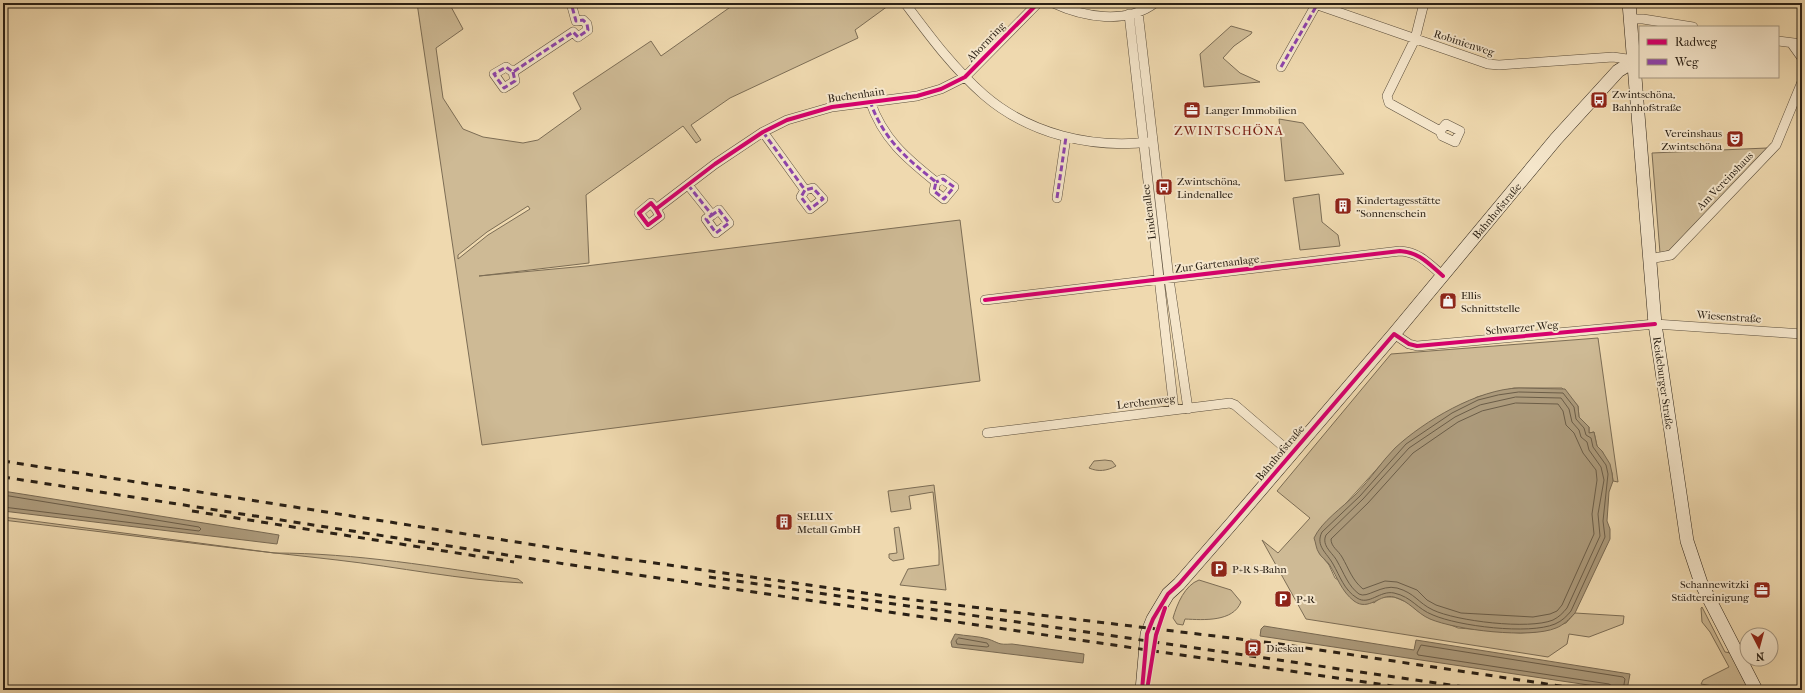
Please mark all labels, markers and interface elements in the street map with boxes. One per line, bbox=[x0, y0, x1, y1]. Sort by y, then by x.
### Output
street label: Ahornring bbox=[963, 19, 1008, 65]
legend bbox=[1639, 26, 1779, 78]
street label: Robinienweg bbox=[1432, 27, 1496, 59]
text: Radweg bbox=[1675, 35, 1718, 49]
text: Weg bbox=[1674, 55, 1699, 69]
street label: Buchenhain bbox=[827, 85, 886, 105]
place label: Zwintschöna, Bahnhofstraße bbox=[1612, 88, 1682, 114]
bus stop icon: Zwintschöna, Bahnhofstraße bbox=[1589, 90, 1609, 110]
office icon: Langer Immobilien bbox=[1182, 100, 1202, 120]
place label: Langer Immobilien bbox=[1205, 104, 1297, 117]
district label: ZWINTSCHÖNA bbox=[1174, 123, 1284, 138]
place label: Vereinshaus Zwintschöna bbox=[1661, 127, 1723, 153]
theatre icon: Vereinshaus Zwintschöna bbox=[1725, 129, 1745, 149]
street label: Am Vereinshaus bbox=[1693, 149, 1756, 214]
place label: Zwintschöna, Lindenallee bbox=[1177, 175, 1240, 201]
bus stop icon: Zwintschöna, Lindenallee bbox=[1154, 177, 1174, 197]
street label: Bahnhofstraße bbox=[1470, 180, 1525, 242]
street label: Lindenallee bbox=[1139, 183, 1159, 241]
place label: Kindertagesstätte "Sonnenschein bbox=[1356, 194, 1441, 220]
building icon: Kindertagesstätte "Sonnenschein bbox=[1333, 196, 1353, 216]
street label: Zur Gartenanlage bbox=[1174, 252, 1261, 276]
place label: Ellis Schnittstelle bbox=[1461, 289, 1520, 315]
shop icon: Ellis Schnittstelle bbox=[1438, 291, 1458, 311]
street label: Wiesenstraße bbox=[1695, 308, 1762, 326]
street label: Schwarzer Weg bbox=[1485, 318, 1559, 338]
street label: Reideburger Straße bbox=[1650, 336, 1676, 431]
street label: Lerchenweg bbox=[1116, 392, 1176, 412]
street label: Bahnhofstraße bbox=[1253, 422, 1308, 484]
place label: SELUX Metall GmbH bbox=[797, 510, 861, 536]
building icon: SELUX Metall GmbH bbox=[774, 512, 794, 532]
parking icon: P+R S-Bahn bbox=[1209, 559, 1229, 579]
place label: P+R S-Bahn bbox=[1232, 563, 1287, 576]
place label: Schannewitzki Städtereinigung bbox=[1672, 578, 1750, 604]
office icon: Schannewitzki Städtereinigung bbox=[1752, 580, 1772, 600]
parking icon: P+R bbox=[1273, 589, 1293, 609]
place label: P+R bbox=[1296, 593, 1316, 606]
north arrow bbox=[1739, 627, 1779, 667]
station icon: Dieskau bbox=[1243, 638, 1263, 658]
place label: Dieskau bbox=[1266, 642, 1305, 655]
text: N bbox=[1755, 650, 1765, 663]

